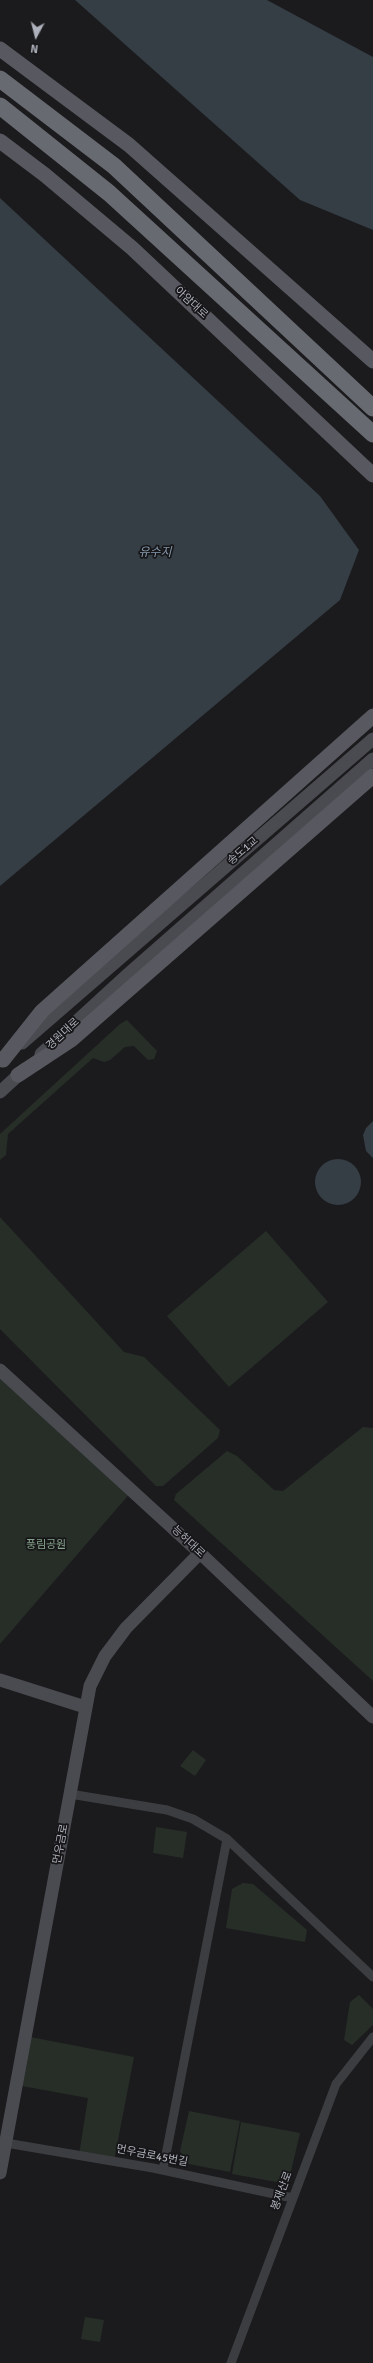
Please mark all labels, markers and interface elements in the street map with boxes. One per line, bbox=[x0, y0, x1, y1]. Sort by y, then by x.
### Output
north arrow bbox=[16, 16, 56, 56]
text: N bbox=[30, 41, 39, 55]
street label: 아암대로 bbox=[172, 284, 210, 322]
water label: 유수지 bbox=[138, 546, 172, 560]
street label: 송도1교 bbox=[225, 834, 261, 868]
street label: 경원대로 bbox=[44, 1015, 82, 1053]
street label: 능허대로 bbox=[169, 1523, 207, 1561]
park label: 풍림공원 bbox=[26, 1538, 66, 1552]
street label: 먼우금로 bbox=[51, 1823, 71, 1865]
street label: 먼우금로45번길 bbox=[115, 2143, 189, 2169]
street label: 봉재산로 bbox=[269, 2170, 295, 2212]

